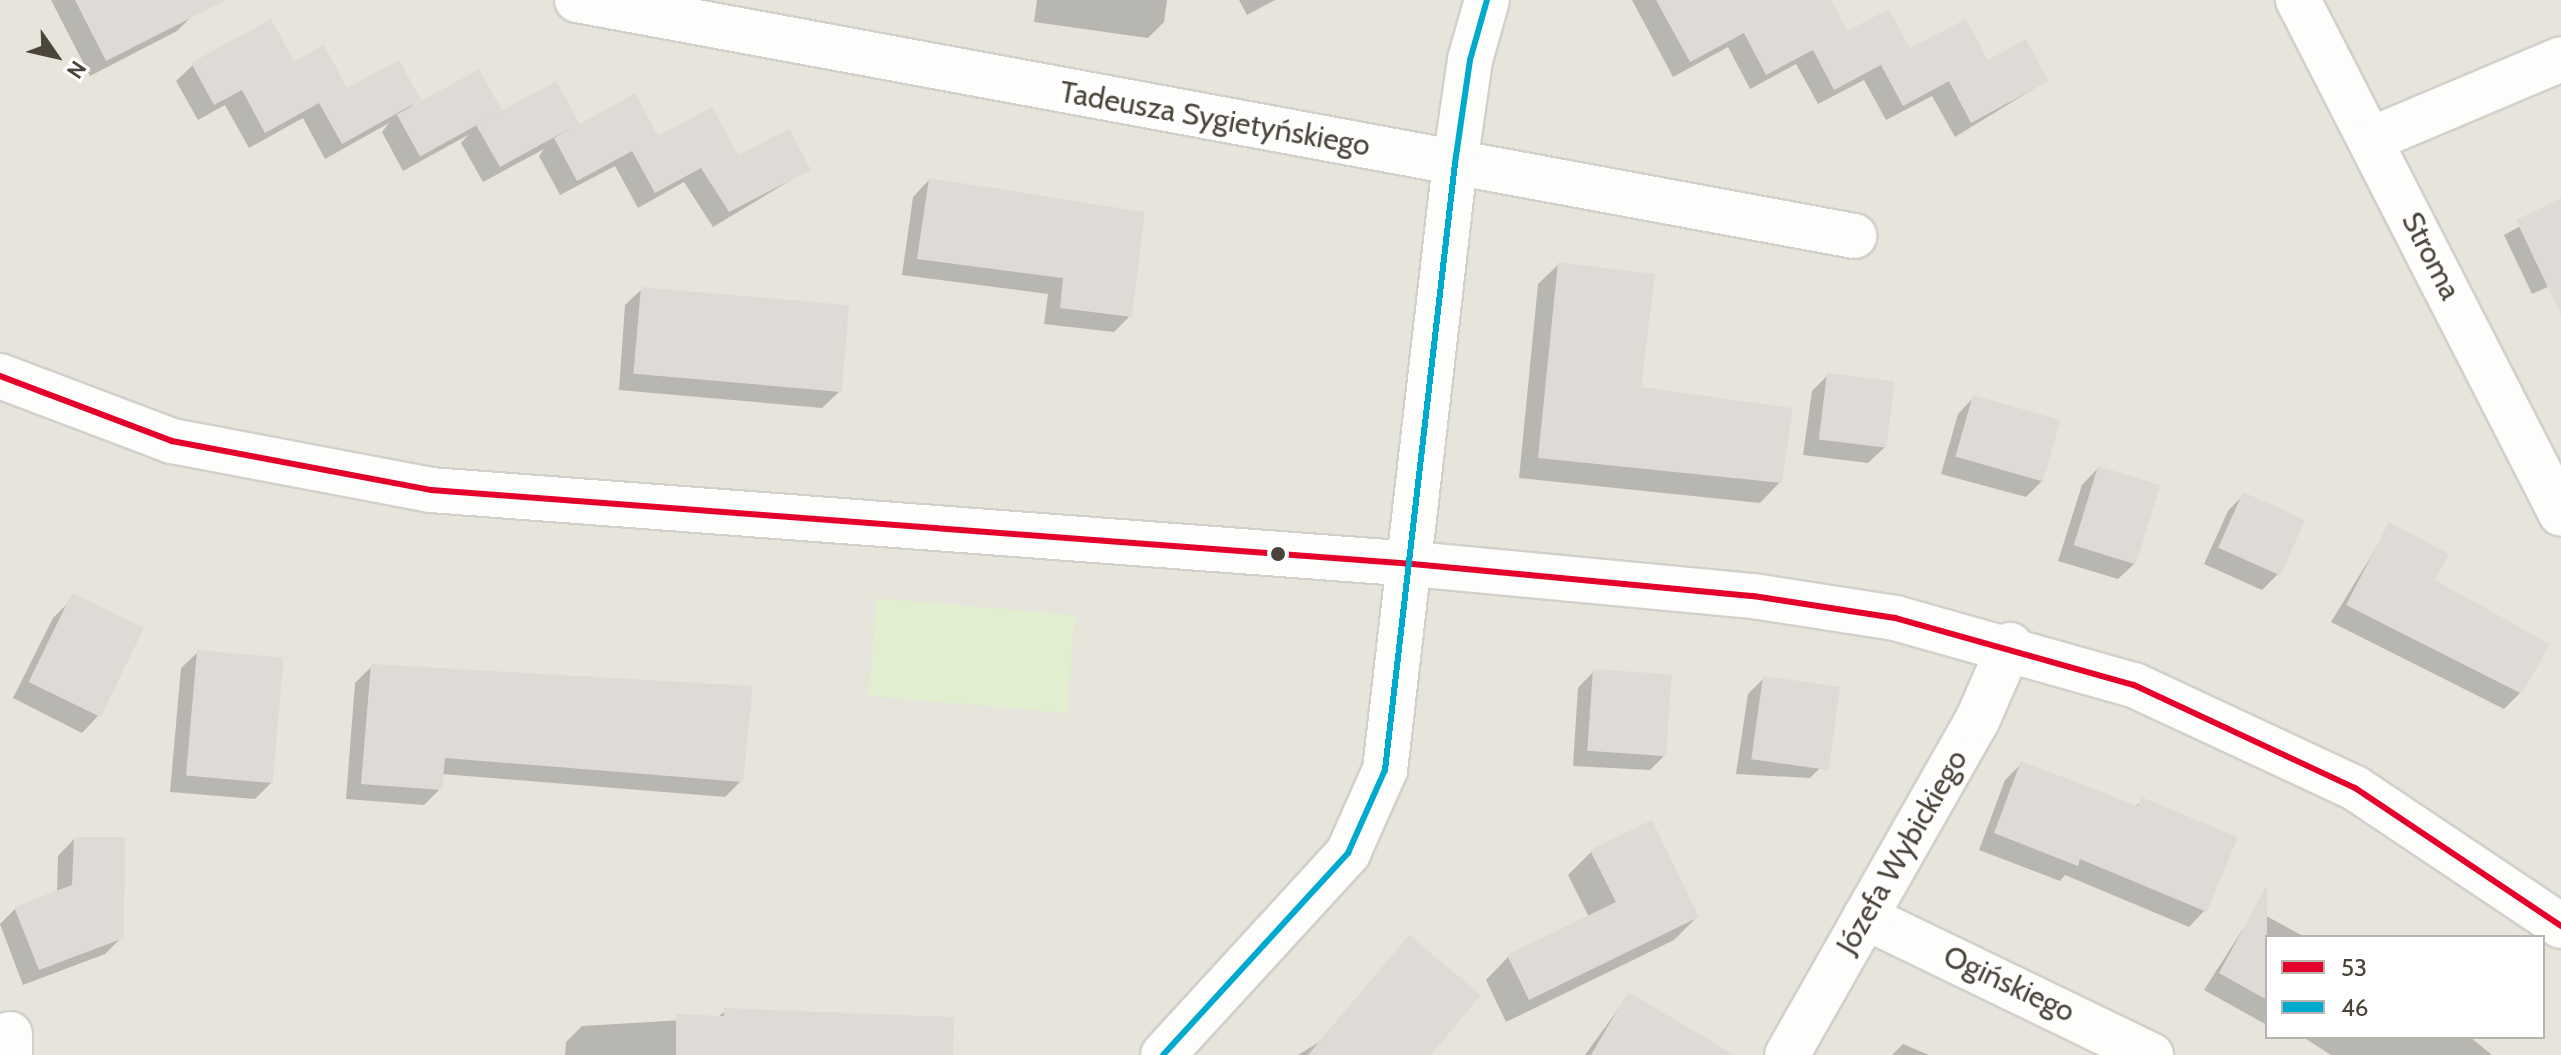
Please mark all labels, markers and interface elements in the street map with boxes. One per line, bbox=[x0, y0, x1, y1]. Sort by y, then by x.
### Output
north arrow bbox=[16, 16, 96, 96]
text: N bbox=[61, 56, 92, 84]
street label: Tadeusza Sygietyńskiego bbox=[1057, 74, 1373, 164]
street label: Stroma bbox=[2394, 206, 2468, 306]
unlabelled marker bbox=[1270, 546, 1286, 562]
street label: Józefa Wybickiego bbox=[1829, 743, 1975, 961]
legend bbox=[2265, 935, 2545, 1039]
street label: Ogińskiego bbox=[1938, 938, 2080, 1030]
text: 53 bbox=[2341, 953, 2367, 982]
text: 46 bbox=[2341, 993, 2369, 1022]

